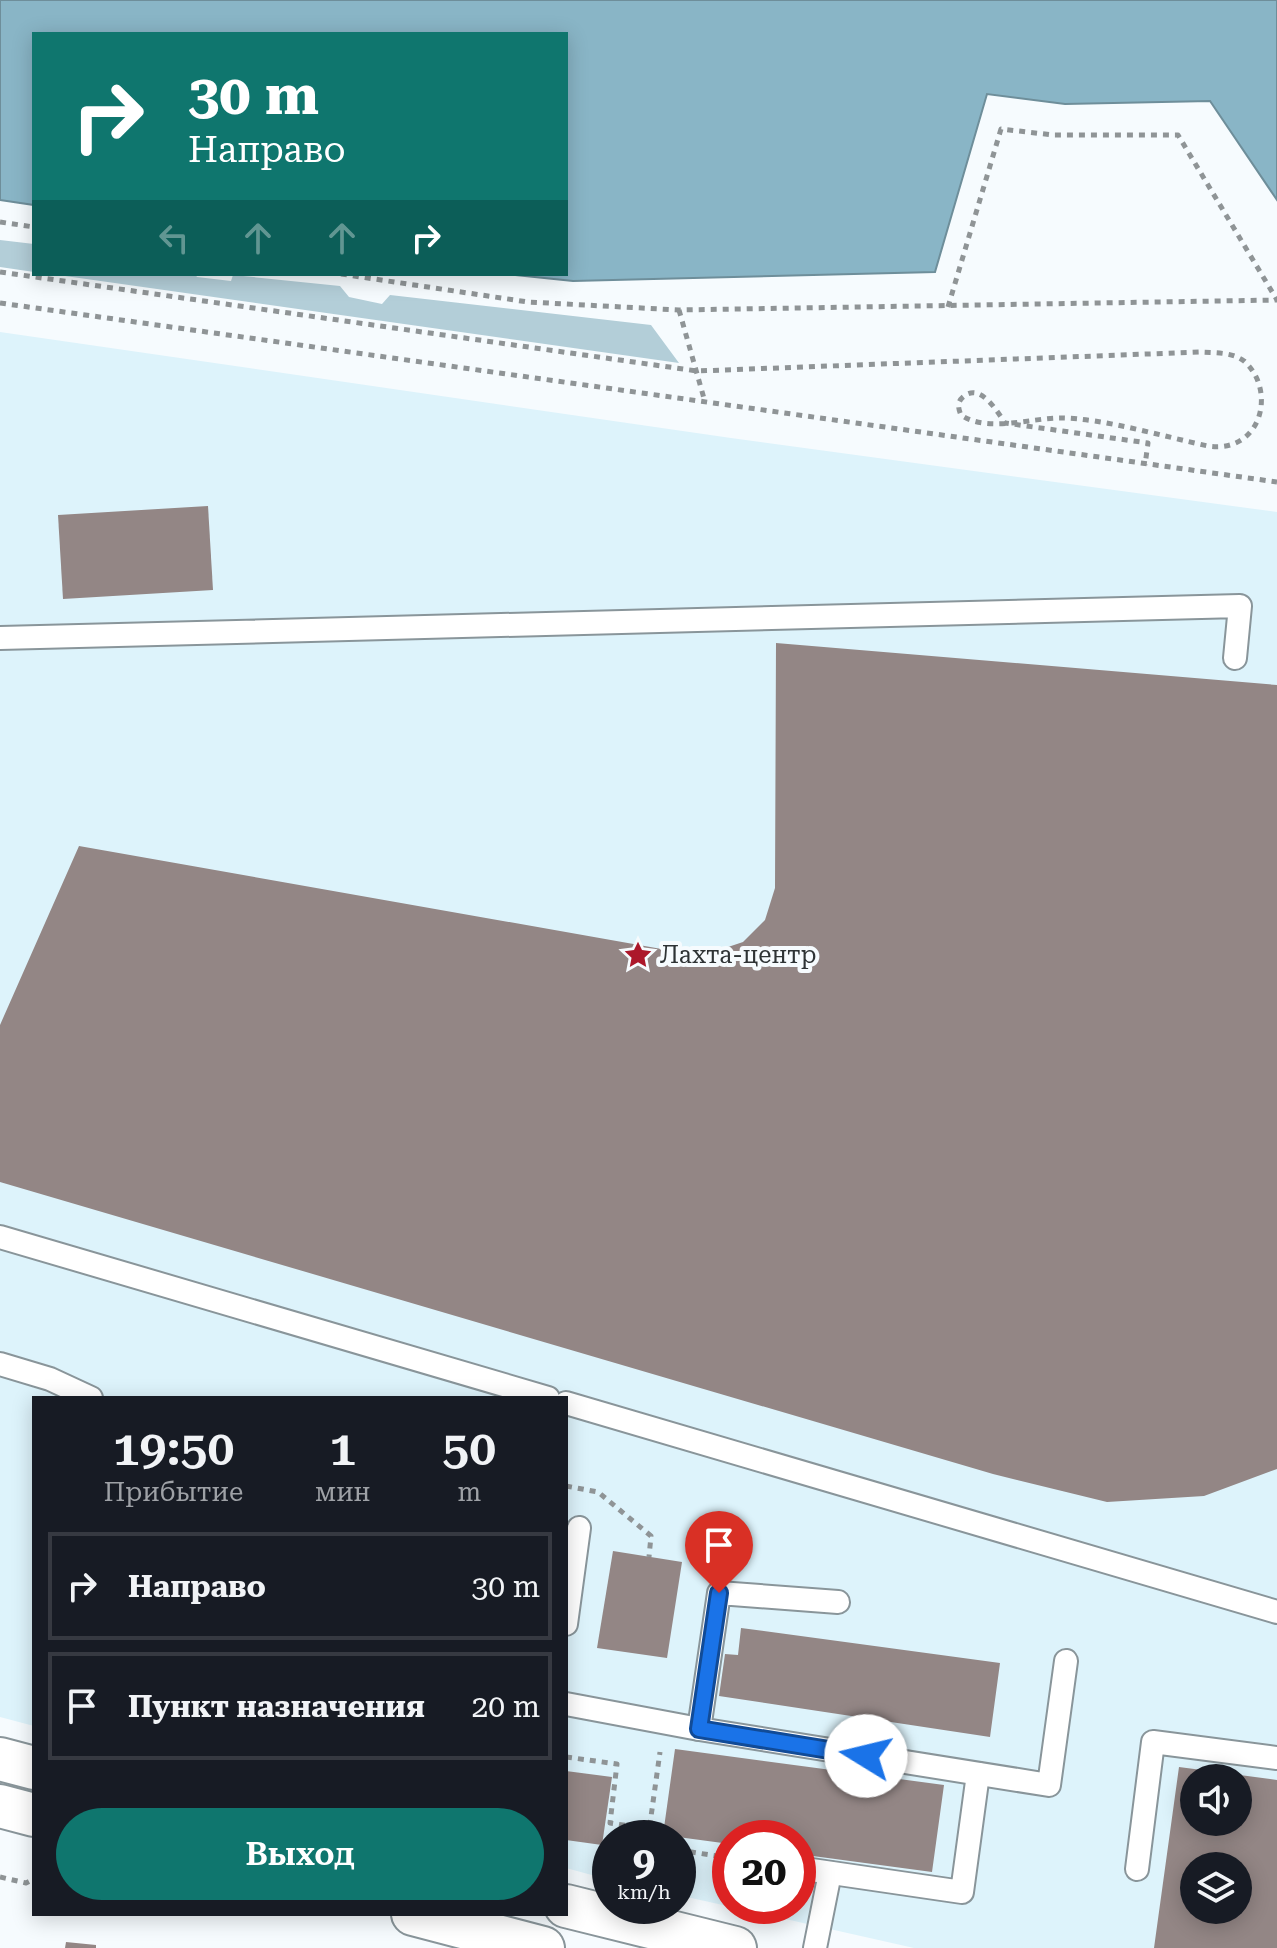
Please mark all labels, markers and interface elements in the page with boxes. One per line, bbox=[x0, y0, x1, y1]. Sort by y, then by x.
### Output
text: 30 m bbox=[188, 62, 319, 128]
icon: right bbox=[56, 64, 160, 168]
text: Направо bbox=[188, 129, 346, 171]
icon: left bbox=[152, 216, 196, 260]
icon: ahead bbox=[236, 216, 280, 260]
icon: ahead bbox=[320, 216, 364, 260]
icon: right bbox=[404, 216, 448, 260]
place icon: Лахта-центр bbox=[623, 940, 653, 970]
place label: Лахта-центр bbox=[660, 941, 816, 969]
text: 19:50 bbox=[113, 1421, 234, 1477]
text: 1 bbox=[329, 1421, 356, 1477]
text: 50 bbox=[442, 1421, 496, 1477]
text: Прибытие bbox=[104, 1477, 243, 1507]
text: мин bbox=[315, 1477, 371, 1507]
text: m bbox=[457, 1477, 481, 1507]
pin bbox=[685, 1511, 753, 1593]
icon: arrive bbox=[697, 1523, 741, 1567]
icon: right bbox=[60, 1564, 104, 1608]
text: Направо bbox=[128, 1569, 266, 1604]
text: 30 m bbox=[471, 1569, 540, 1604]
icon: arrive bbox=[60, 1684, 104, 1728]
text: Пункт назначения bbox=[128, 1689, 425, 1724]
text: 20 m bbox=[471, 1689, 540, 1724]
position arrow bbox=[824, 1714, 908, 1798]
map controls bbox=[1180, 1764, 1252, 1924]
button: sound bbox=[1180, 1764, 1252, 1836]
button: Выход bbox=[56, 1808, 544, 1900]
speed limit sign: 20 bbox=[712, 1820, 816, 1924]
text: 9 bbox=[633, 1838, 655, 1885]
button: layers bbox=[1180, 1852, 1252, 1924]
text: km/h bbox=[617, 1880, 671, 1904]

